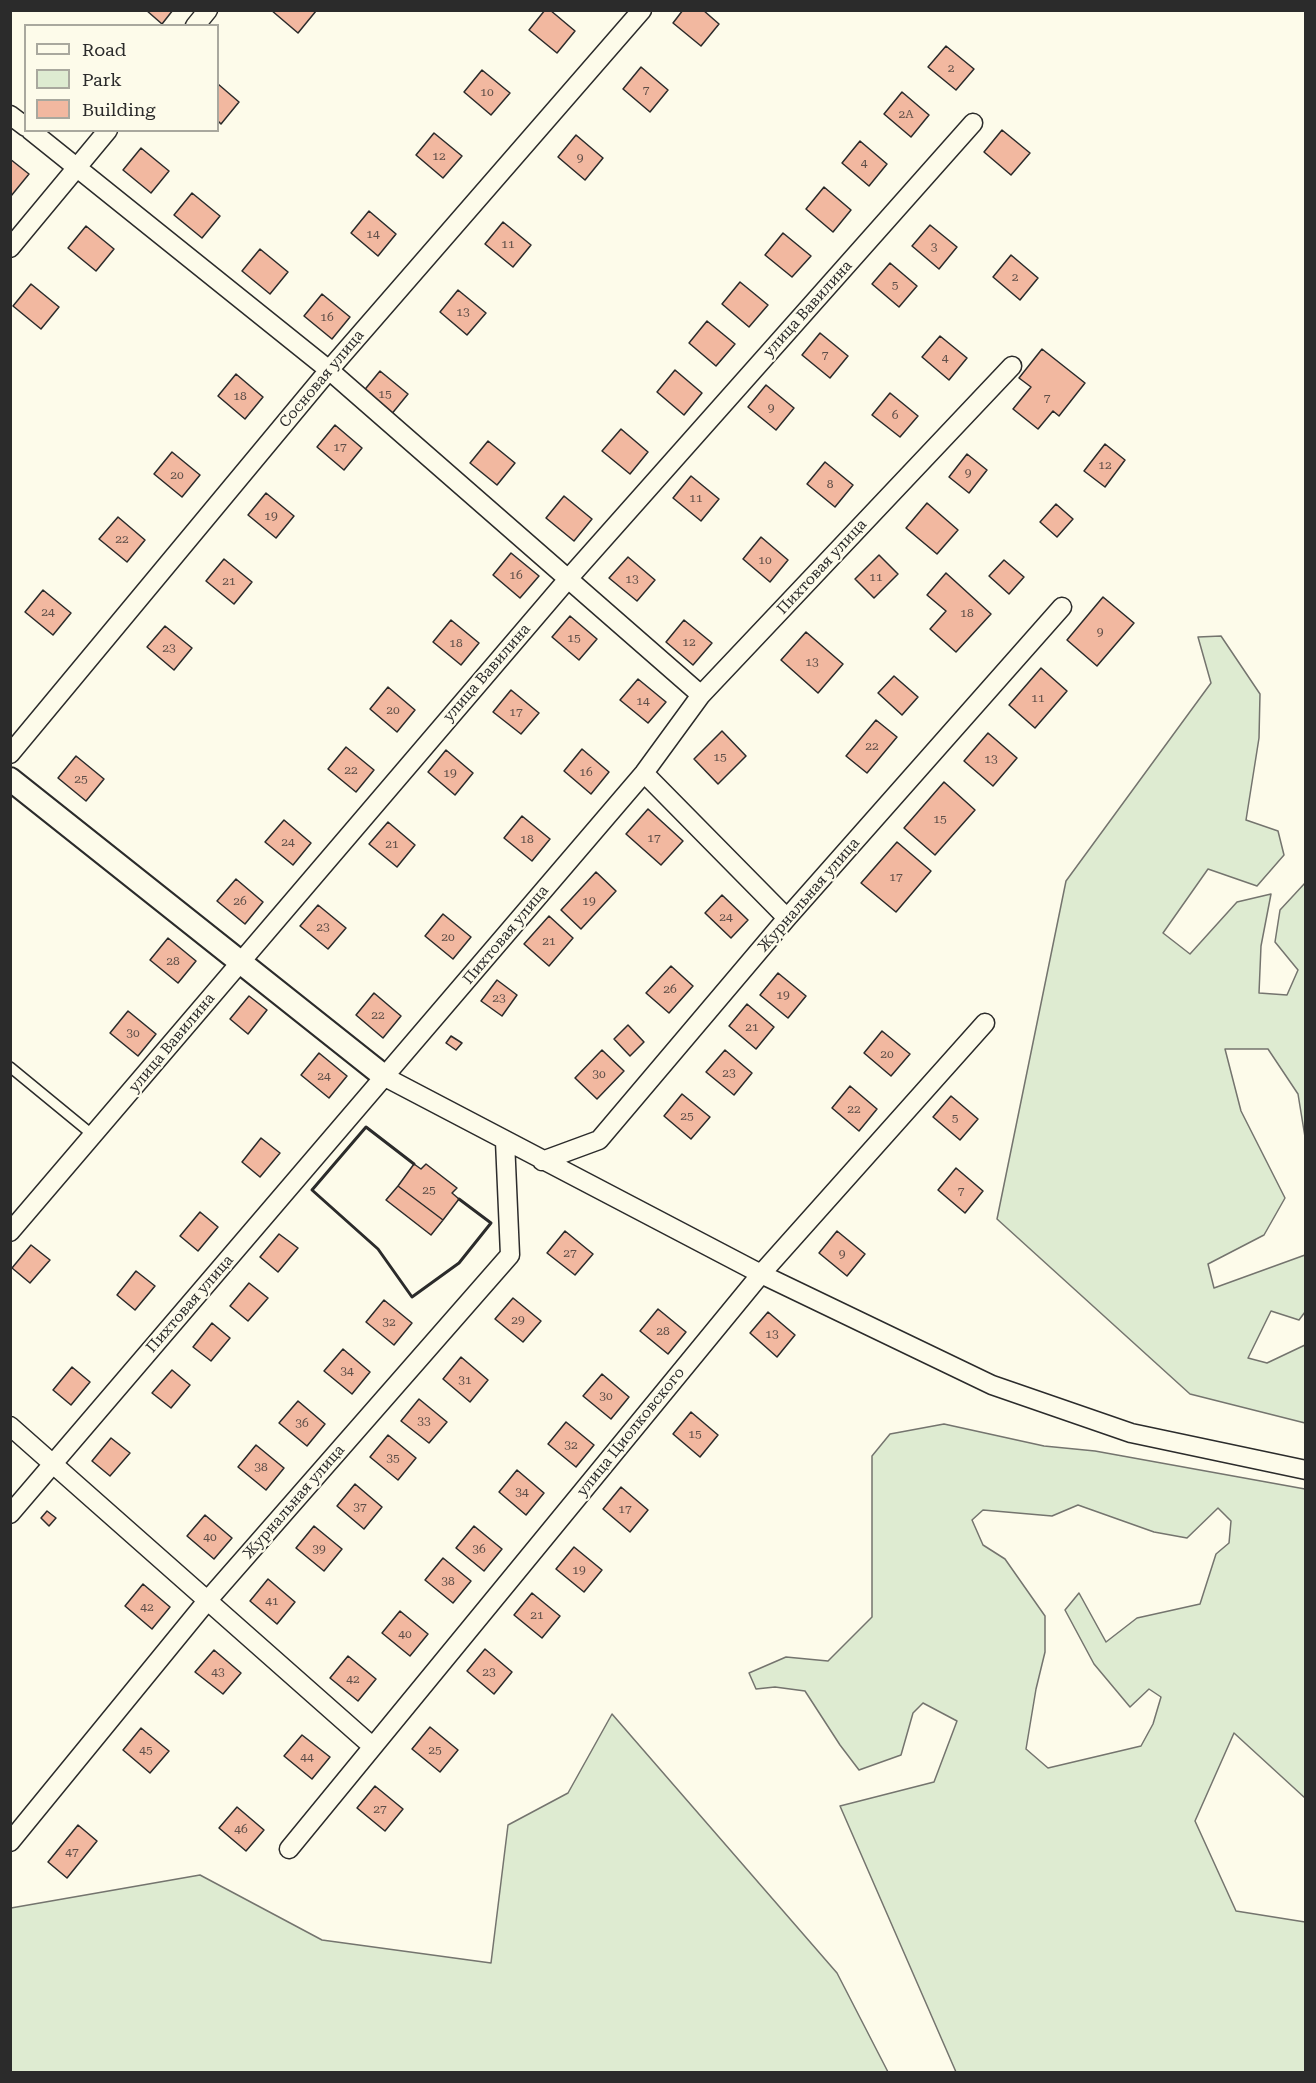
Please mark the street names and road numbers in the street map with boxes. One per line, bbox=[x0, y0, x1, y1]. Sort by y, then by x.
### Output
street label: улица Вавилина bbox=[760, 257, 856, 361]
street label: Сосновая улица bbox=[276, 326, 368, 432]
street label: Пихтовая улица bbox=[773, 516, 871, 618]
street label: улица Вавилина bbox=[440, 620, 534, 726]
street label: Журнальная улица bbox=[755, 834, 863, 956]
street label: Пихтовая улица bbox=[459, 882, 553, 988]
street label: улица Вавилина bbox=[125, 990, 219, 1096]
street label: Пихтовая улица bbox=[143, 1252, 237, 1356]
street label: улица Циолковского bbox=[573, 1364, 689, 1500]
street label: Журнальная улица bbox=[240, 1441, 348, 1563]

